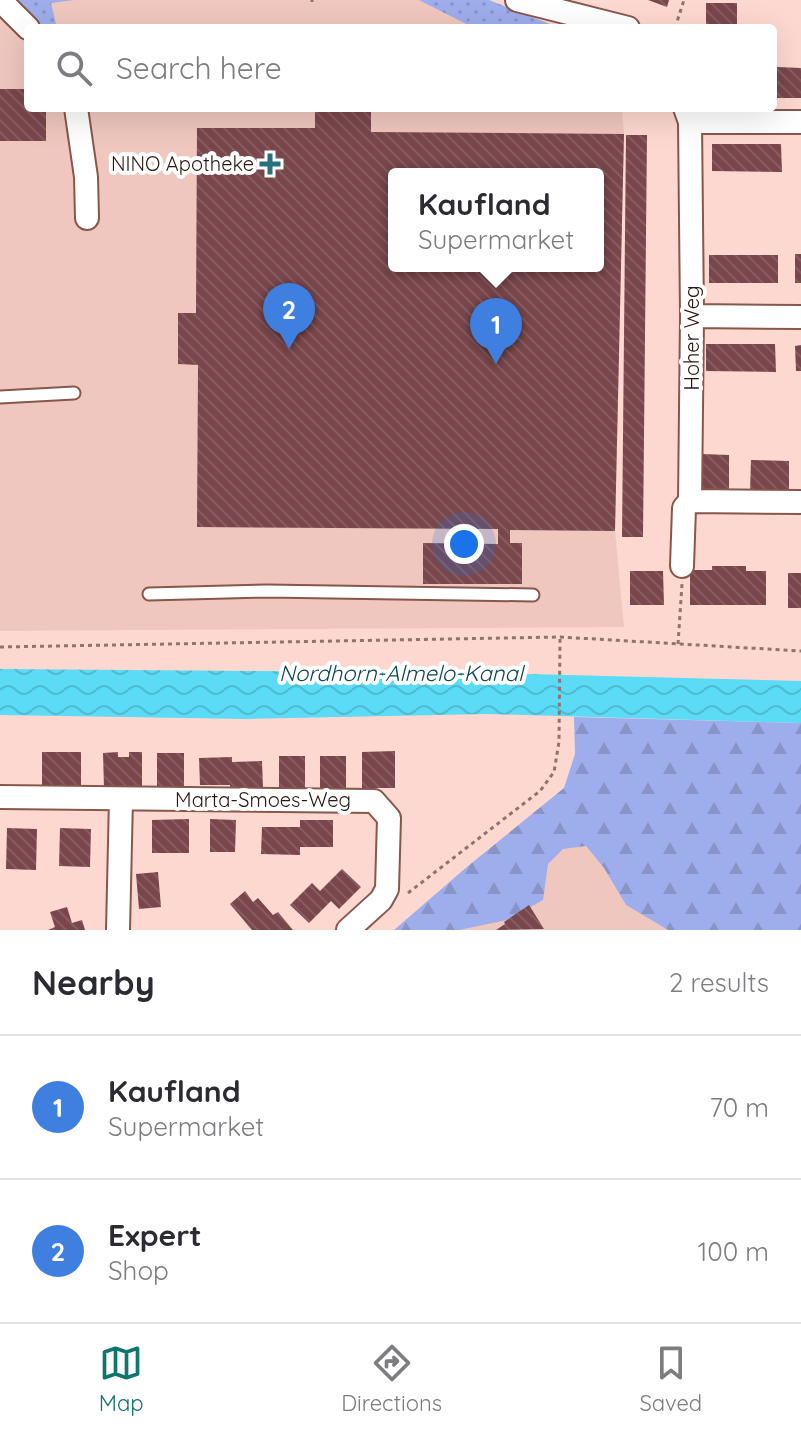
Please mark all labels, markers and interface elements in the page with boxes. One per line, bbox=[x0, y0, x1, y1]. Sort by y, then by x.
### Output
search box bbox=[24, 24, 777, 112]
icon: search bbox=[52, 46, 96, 90]
text: Search here bbox=[116, 49, 282, 87]
place label: NINO Apotheke bbox=[111, 151, 254, 176]
marker: NINO Apotheke bbox=[261, 155, 279, 173]
popup bbox=[388, 168, 604, 272]
text: Kaufland bbox=[418, 185, 550, 223]
text: Supermarket bbox=[418, 223, 574, 256]
pin: 2 bbox=[263, 283, 315, 349]
street label: Hoher Weg bbox=[679, 286, 704, 391]
pin: 1 bbox=[470, 298, 522, 364]
your location bbox=[444, 524, 484, 564]
water label: Nordhorn-Almelo-Kanal bbox=[279, 659, 526, 687]
street label: Marta-Smoes-Weg bbox=[175, 787, 351, 812]
text: Nearby bbox=[32, 961, 155, 1004]
text: 2 results bbox=[669, 966, 769, 999]
text: Kaufland bbox=[108, 1072, 241, 1110]
text: 1 bbox=[53, 1091, 63, 1124]
text: 70 m bbox=[709, 1091, 769, 1124]
text: Supermarket bbox=[108, 1110, 264, 1143]
text: Expert bbox=[108, 1216, 202, 1254]
text: 2 bbox=[51, 1235, 65, 1268]
text: 100 m bbox=[698, 1235, 769, 1268]
text: Shop bbox=[108, 1254, 169, 1287]
tab: Map bbox=[99, 1341, 144, 1417]
tab: Directions bbox=[341, 1341, 442, 1417]
tab: Saved bbox=[639, 1341, 702, 1417]

